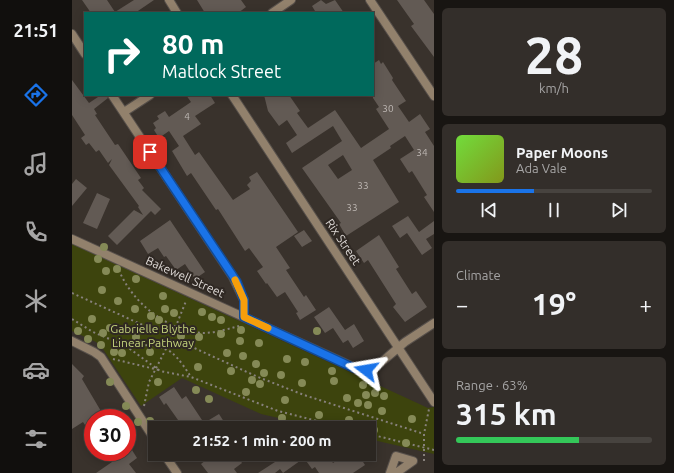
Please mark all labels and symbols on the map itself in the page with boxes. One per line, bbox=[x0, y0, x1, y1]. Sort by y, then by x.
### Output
house number: 30 bbox=[382, 103, 394, 114]
house number: 4 bbox=[184, 111, 190, 122]
pin bbox=[133, 135, 167, 169]
house number: 34 bbox=[416, 147, 428, 158]
house number: 33 bbox=[357, 180, 369, 191]
house number: 33 bbox=[346, 202, 358, 213]
street label: Rix Street bbox=[323, 216, 364, 267]
street label: Bakewell Street bbox=[144, 253, 227, 300]
park label: Gabrielle Blythe Linear Pathway bbox=[110, 322, 196, 349]
position arrow bbox=[345, 349, 387, 391]
speed limit sign: 30 bbox=[84, 409, 136, 461]

